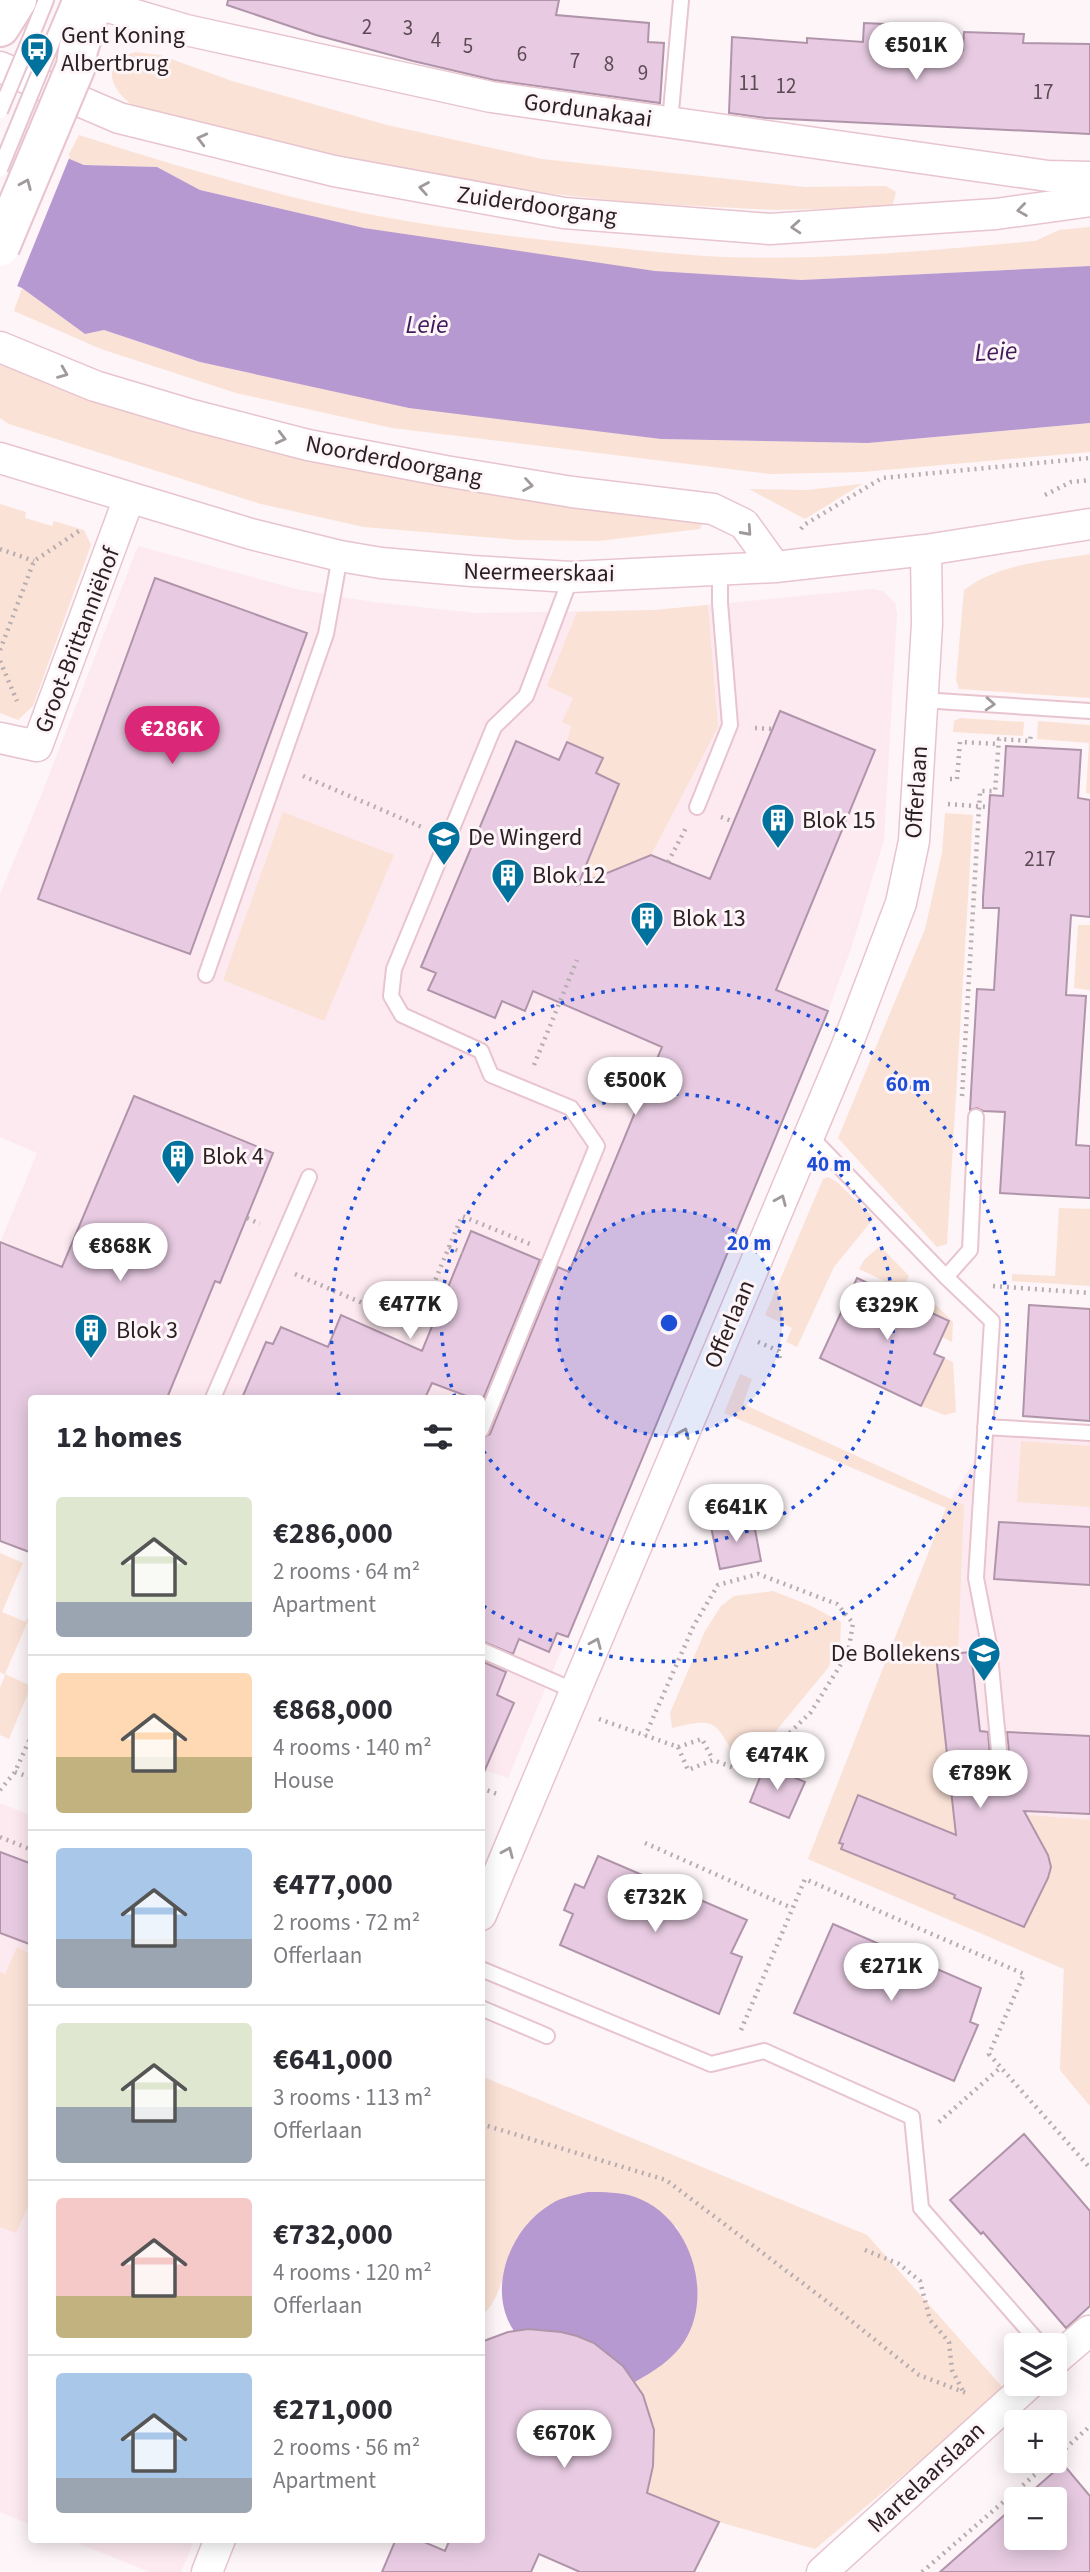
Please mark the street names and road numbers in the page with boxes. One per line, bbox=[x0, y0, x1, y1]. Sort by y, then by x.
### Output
street label: Gordunakaai bbox=[521, 84, 654, 137]
street label: Zuiderdoorgang bbox=[455, 177, 619, 234]
street label: Noorderdoorgang bbox=[303, 426, 485, 495]
street label: Groot-Brittanniëhof bbox=[26, 541, 129, 738]
street label: Neermeerskaai bbox=[463, 554, 615, 591]
street label: Offerlaan bbox=[896, 744, 937, 840]
street label: Offerlaan bbox=[695, 1274, 764, 1374]
street label: Martelaarslaan bbox=[860, 2414, 993, 2541]

